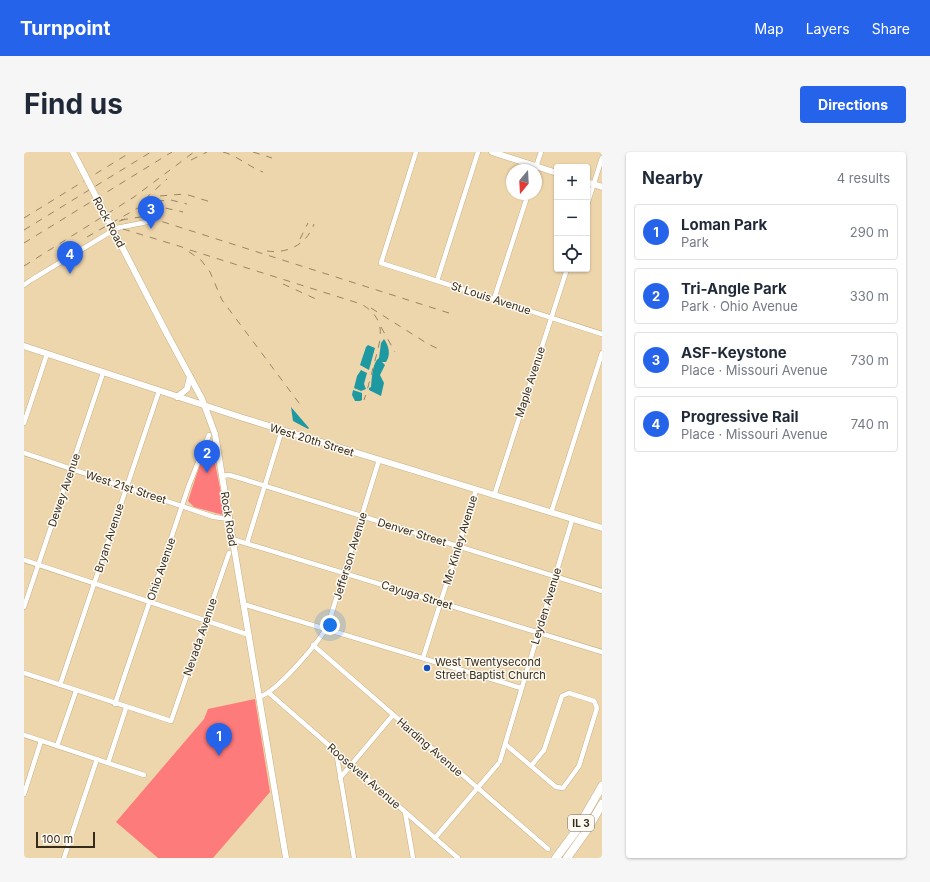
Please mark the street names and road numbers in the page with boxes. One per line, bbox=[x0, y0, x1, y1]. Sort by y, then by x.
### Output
street label: Rock Road bbox=[90, 194, 128, 250]
street label: St Louis Avenue bbox=[449, 278, 533, 318]
street label: Maple Avenue bbox=[512, 345, 548, 419]
street label: West 20th Street bbox=[268, 421, 356, 460]
street label: Dewey Avenue bbox=[45, 451, 83, 529]
street label: West 21st Street bbox=[84, 467, 168, 507]
street label: Rock Road bbox=[218, 491, 240, 547]
street label: Mc Kinley Avenue bbox=[440, 494, 480, 586]
street label: Bryan Avenue bbox=[91, 502, 127, 574]
street label: Jefferson Avenue bbox=[330, 510, 370, 602]
street label: Denver Street bbox=[376, 515, 449, 549]
street label: Ohio Avenue bbox=[144, 536, 178, 602]
street label: Leyden Avenue bbox=[528, 566, 564, 646]
street label: Cayuga Street bbox=[380, 578, 455, 613]
street label: Nevada Avenue bbox=[180, 596, 220, 678]
street label: Harding Avenue bbox=[394, 715, 466, 779]
street label: Roosevelt Avenue bbox=[324, 740, 404, 812]
road number: IL 3 bbox=[568, 815, 594, 831]

